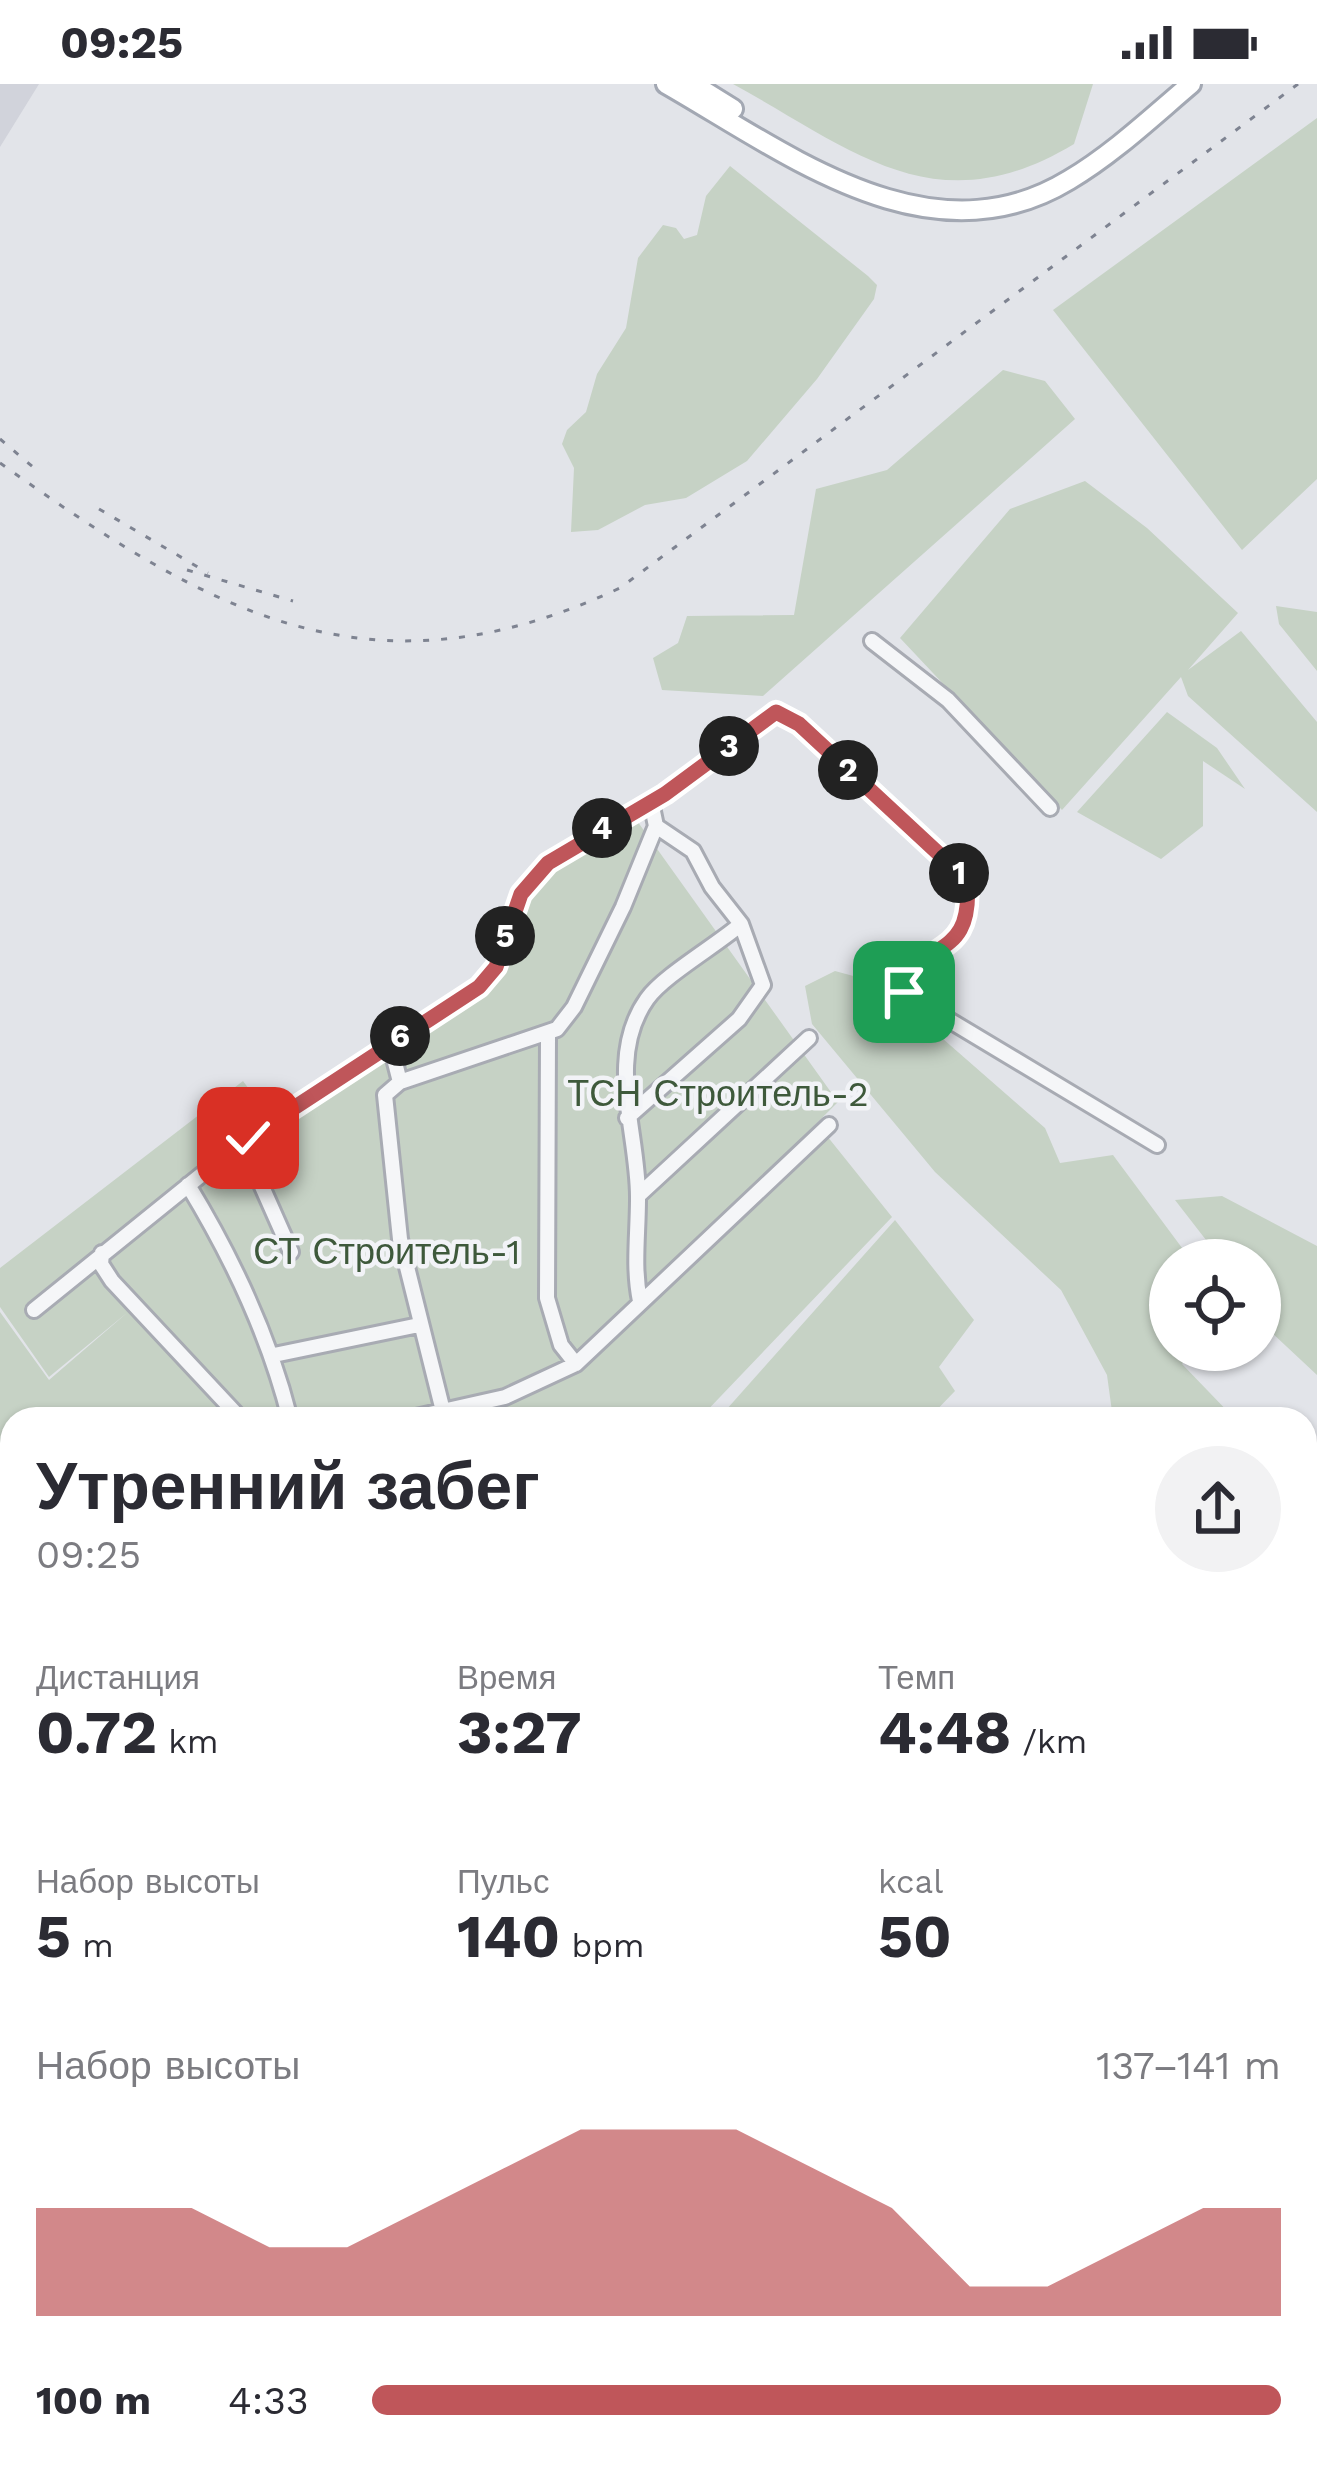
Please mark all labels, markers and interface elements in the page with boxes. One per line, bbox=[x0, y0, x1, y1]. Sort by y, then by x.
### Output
text: 09:25 bbox=[60, 16, 183, 69]
pin: 3 bbox=[699, 716, 759, 776]
text: 3 bbox=[719, 726, 739, 765]
pin: 2 bbox=[818, 740, 878, 800]
text: 2 bbox=[838, 750, 858, 789]
pin: 4 bbox=[572, 798, 632, 858]
text: 4 bbox=[591, 808, 613, 847]
pin: 1 bbox=[929, 843, 989, 903]
text: 1 bbox=[952, 853, 966, 892]
pin: 5 bbox=[475, 906, 535, 966]
text: 5 bbox=[495, 916, 515, 955]
pin bbox=[853, 941, 955, 1043]
icon: arrive bbox=[871, 959, 937, 1025]
pin: 6 bbox=[370, 1006, 430, 1066]
text: 6 bbox=[390, 1016, 410, 1055]
park label: ТСН Строитель-2 bbox=[567, 1073, 869, 1115]
pin bbox=[197, 1087, 299, 1189]
icon: check bbox=[215, 1105, 281, 1171]
park label: СТ Строитель-1 bbox=[253, 1231, 521, 1273]
map controls bbox=[1149, 1239, 1281, 1371]
button: locate bbox=[1149, 1239, 1281, 1371]
button: share bbox=[1155, 1446, 1281, 1572]
text: Утренний забег bbox=[36, 1448, 540, 1525]
text: 09:25 bbox=[36, 1532, 141, 1577]
text: Дистанция bbox=[36, 1658, 200, 1697]
text: Время bbox=[457, 1658, 556, 1697]
text: Темп bbox=[878, 1658, 955, 1697]
text: 0.72 bbox=[36, 1697, 157, 1768]
text: 3:27 bbox=[457, 1697, 582, 1768]
text: 4:48 bbox=[878, 1697, 1011, 1768]
text: km bbox=[157, 1722, 218, 1761]
text: /km bbox=[1011, 1722, 1087, 1761]
text: Набор высоты bbox=[36, 1862, 260, 1901]
text: Пульс bbox=[457, 1862, 549, 1901]
text: kcal bbox=[878, 1862, 943, 1901]
text: 5 bbox=[36, 1901, 71, 1972]
text: 140 bbox=[457, 1901, 560, 1972]
text: 50 bbox=[878, 1901, 952, 1972]
text: m bbox=[71, 1926, 114, 1965]
text: bpm bbox=[560, 1926, 644, 1965]
text: Набор высоты bbox=[36, 2043, 300, 2088]
text: 137–141 m bbox=[1096, 2043, 1281, 2088]
text: 100 m bbox=[36, 2378, 151, 2423]
text: 4:33 bbox=[228, 2378, 309, 2423]

